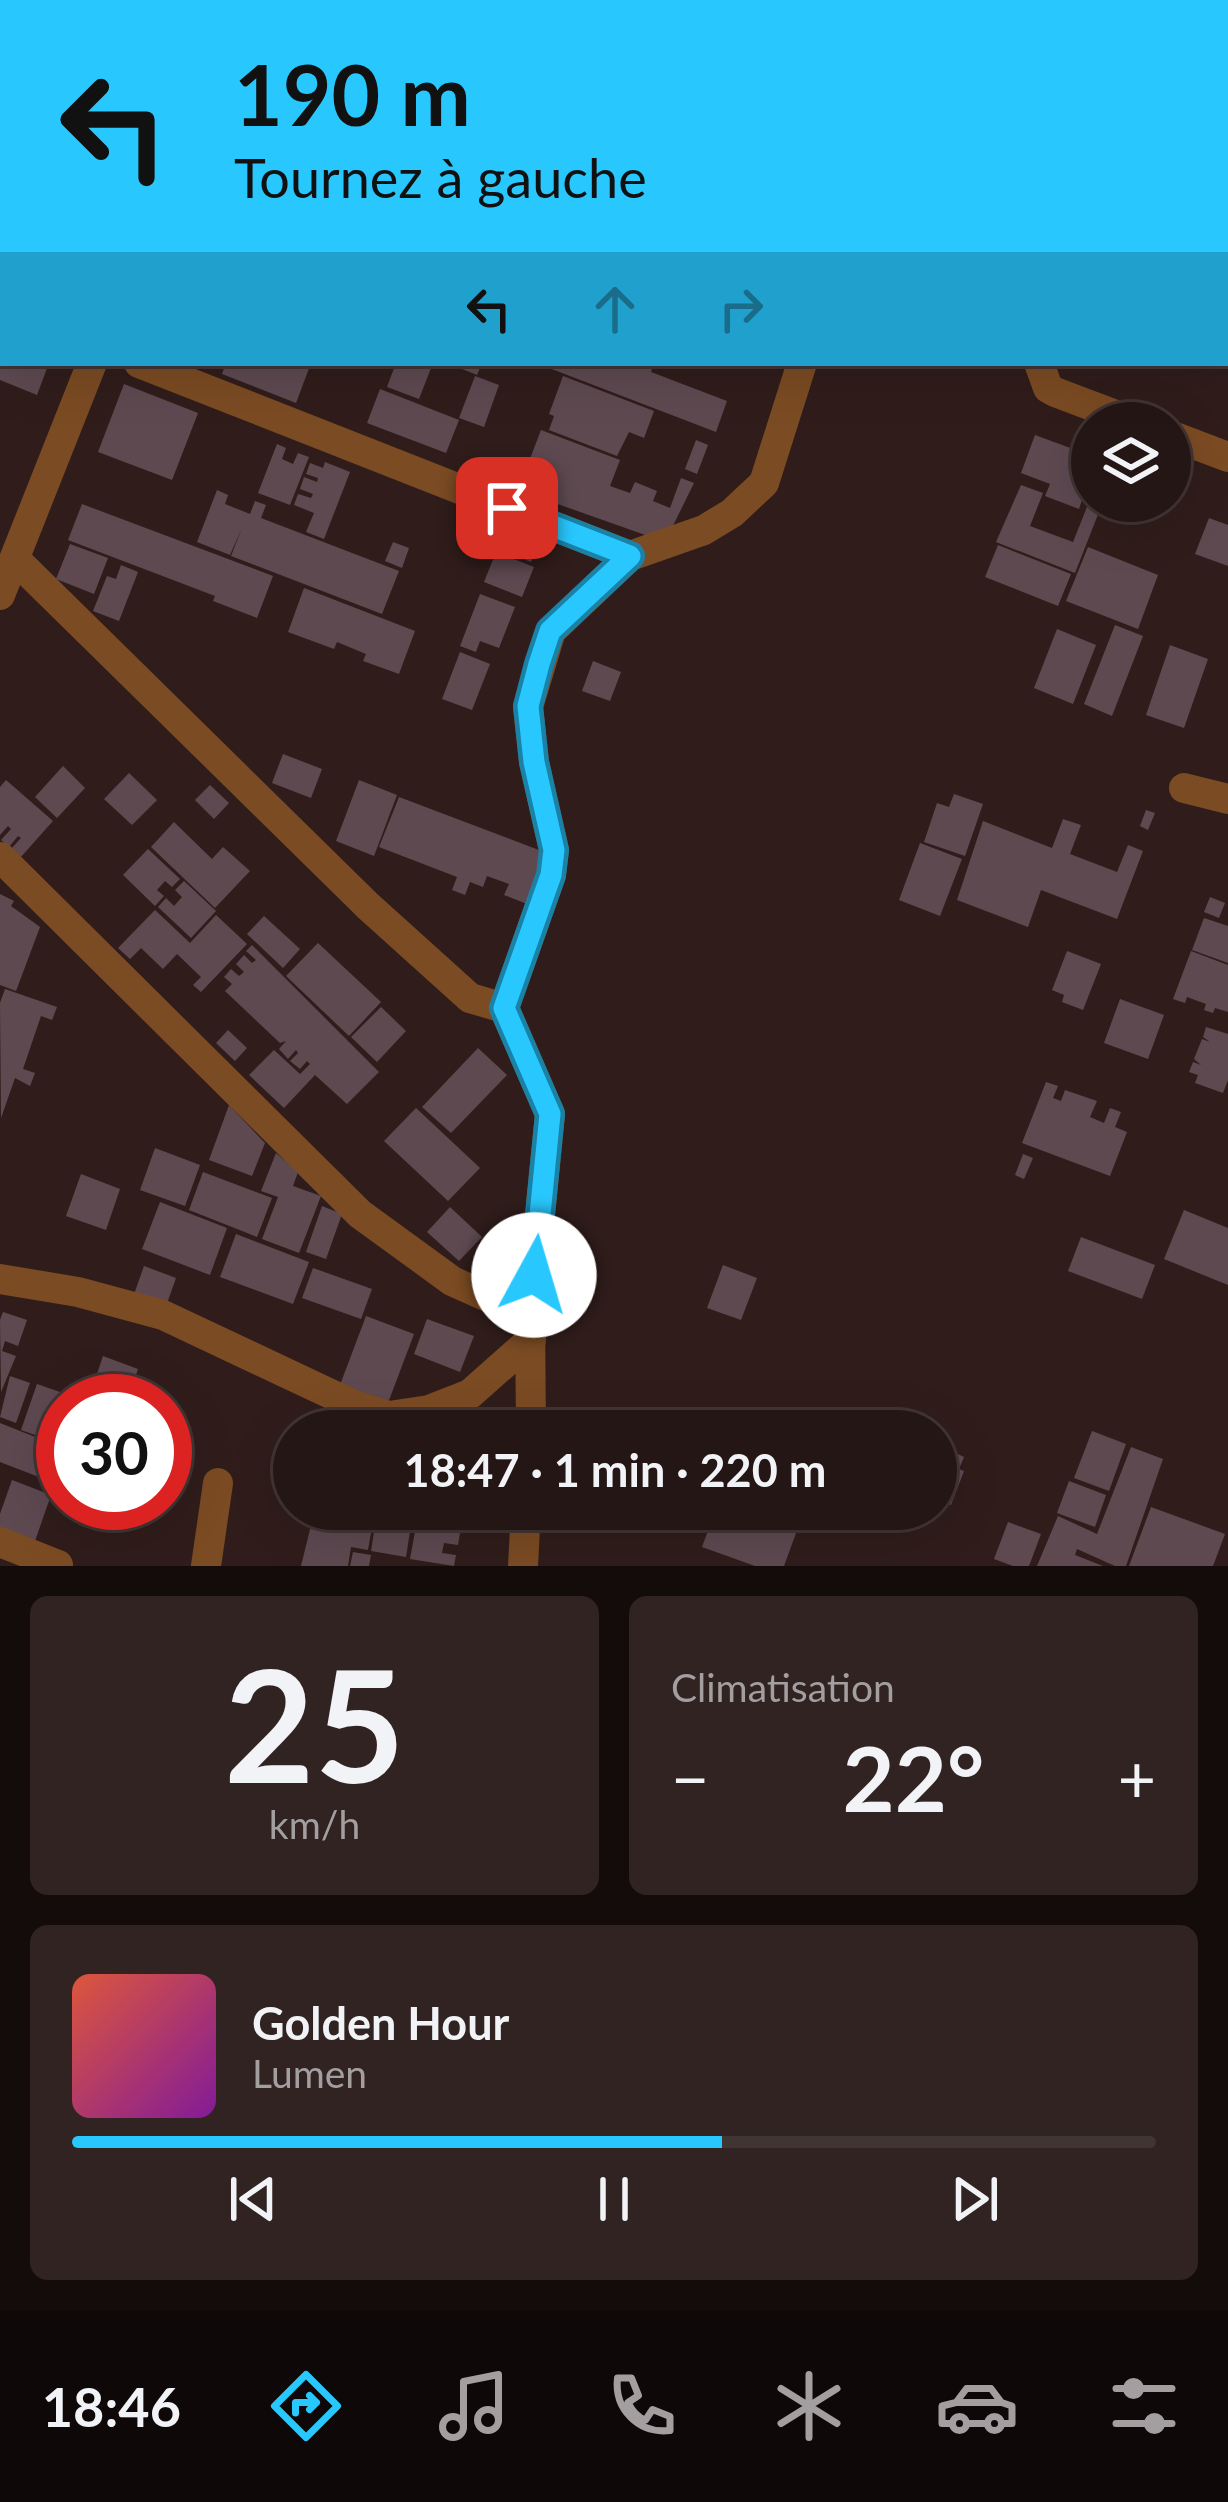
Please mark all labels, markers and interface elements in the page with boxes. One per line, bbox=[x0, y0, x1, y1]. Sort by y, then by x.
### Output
text: 190 m bbox=[234, 43, 471, 144]
icon: left bbox=[36, 48, 192, 204]
text: Tournez à gauche bbox=[234, 145, 647, 210]
icon: left bbox=[456, 276, 522, 342]
icon: ahead bbox=[582, 276, 648, 342]
icon: right bbox=[708, 276, 774, 342]
map controls bbox=[1071, 402, 1191, 522]
button: layers bbox=[1071, 402, 1191, 522]
pin bbox=[456, 457, 558, 559]
icon: arrive bbox=[474, 475, 540, 541]
position arrow bbox=[471, 1212, 597, 1338]
speed limit sign: 30 bbox=[36, 1374, 192, 1530]
text: 18:47 · 1 min · 220 m bbox=[404, 1443, 826, 1497]
text: 25 bbox=[224, 1629, 405, 1816]
text: Climatisation bbox=[671, 1664, 895, 1710]
text: 22° bbox=[843, 1723, 984, 1831]
text: − bbox=[671, 1738, 709, 1817]
text: + bbox=[1118, 1738, 1156, 1817]
text: km/h bbox=[269, 1801, 360, 1847]
text: Golden Hour bbox=[252, 1996, 509, 2050]
text: Lumen bbox=[252, 2050, 367, 2096]
icon: previous bbox=[220, 2166, 286, 2232]
icon: pause bbox=[581, 2166, 647, 2232]
icon: next bbox=[942, 2166, 1008, 2232]
icon: directions bbox=[264, 2364, 348, 2448]
icon: music bbox=[432, 2364, 516, 2448]
icon: phone bbox=[600, 2364, 684, 2448]
icon: climate bbox=[767, 2364, 851, 2448]
icon: car bbox=[935, 2364, 1019, 2448]
icon: filters bbox=[1102, 2364, 1186, 2448]
text: 18:46 bbox=[42, 2374, 181, 2439]

